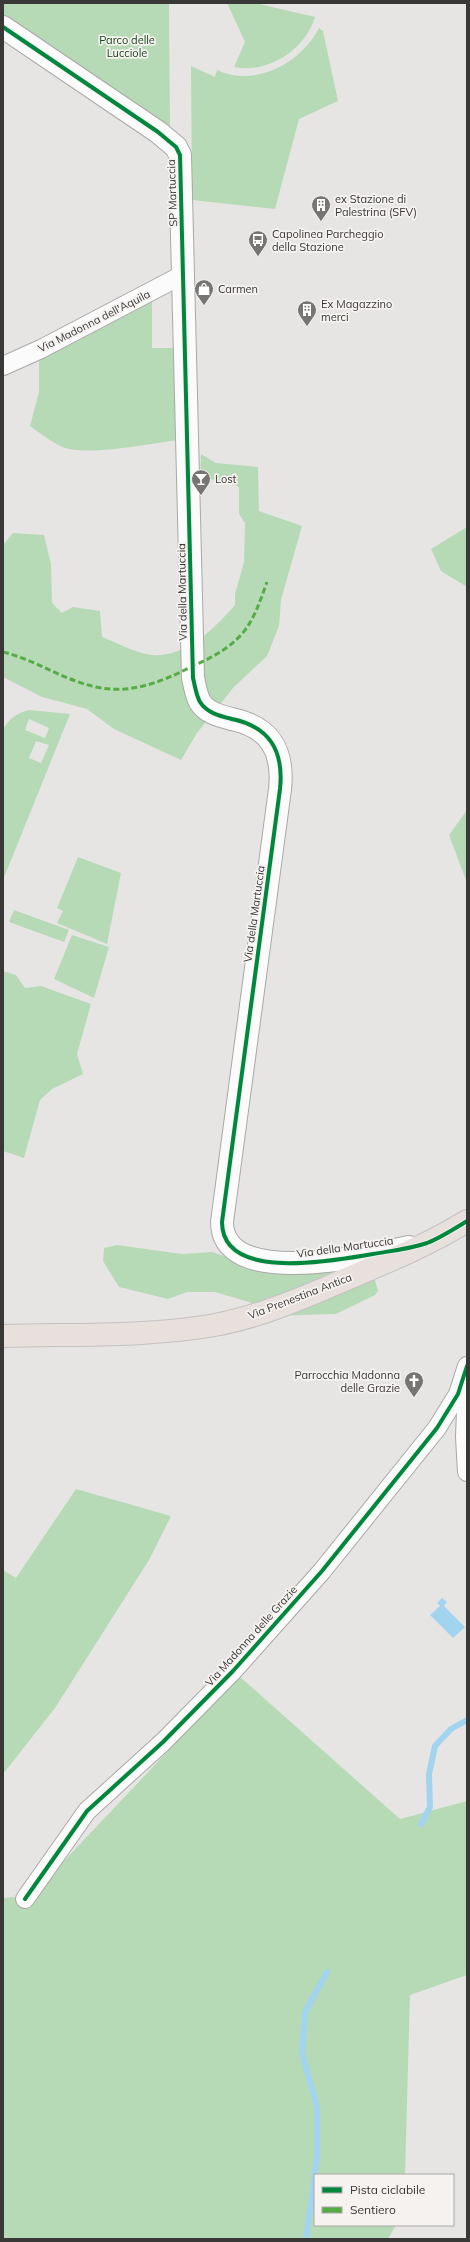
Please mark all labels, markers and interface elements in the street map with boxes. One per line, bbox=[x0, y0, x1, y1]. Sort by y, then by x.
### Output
park label: Parco delle Lucciole bbox=[99, 33, 155, 60]
street label: SP Martuccia bbox=[164, 159, 180, 227]
place label: ex Stazione di Palestrina (SFV) bbox=[335, 192, 417, 219]
building icon: ex Stazione di Palestrina (SFV) bbox=[310, 194, 332, 222]
place label: Capolinea Parcheggio della Stazione bbox=[272, 227, 383, 254]
bus stop icon: Capolinea Parcheggio della Stazione bbox=[247, 229, 269, 257]
shop icon: Carmen bbox=[193, 278, 215, 306]
place label: Carmen bbox=[218, 282, 258, 296]
street label: Via Madonna dell'Aquila bbox=[36, 287, 152, 355]
place label: Ex Magazzino merci bbox=[321, 297, 392, 324]
building icon: Ex Magazzino merci bbox=[296, 299, 318, 327]
bar icon: Lost bbox=[190, 468, 212, 496]
place label: Lost bbox=[215, 472, 237, 486]
street label: Via della Martuccia bbox=[174, 543, 190, 641]
street label: Via della Martuccia bbox=[240, 865, 268, 963]
street label: Via della Martuccia bbox=[296, 1233, 394, 1261]
street label: Via Prenestina Antica bbox=[246, 1270, 354, 1322]
place label: Parrocchia Madonna delle Grazie bbox=[295, 1368, 400, 1395]
church icon: Parrocchia Madonna delle Grazie bbox=[403, 1370, 425, 1398]
street label: Via Madonna delle Grazie bbox=[202, 1583, 300, 1689]
legend bbox=[314, 2174, 454, 2226]
text: Pista ciclabile bbox=[350, 2182, 425, 2197]
text: Sentiero bbox=[350, 2202, 396, 2217]

